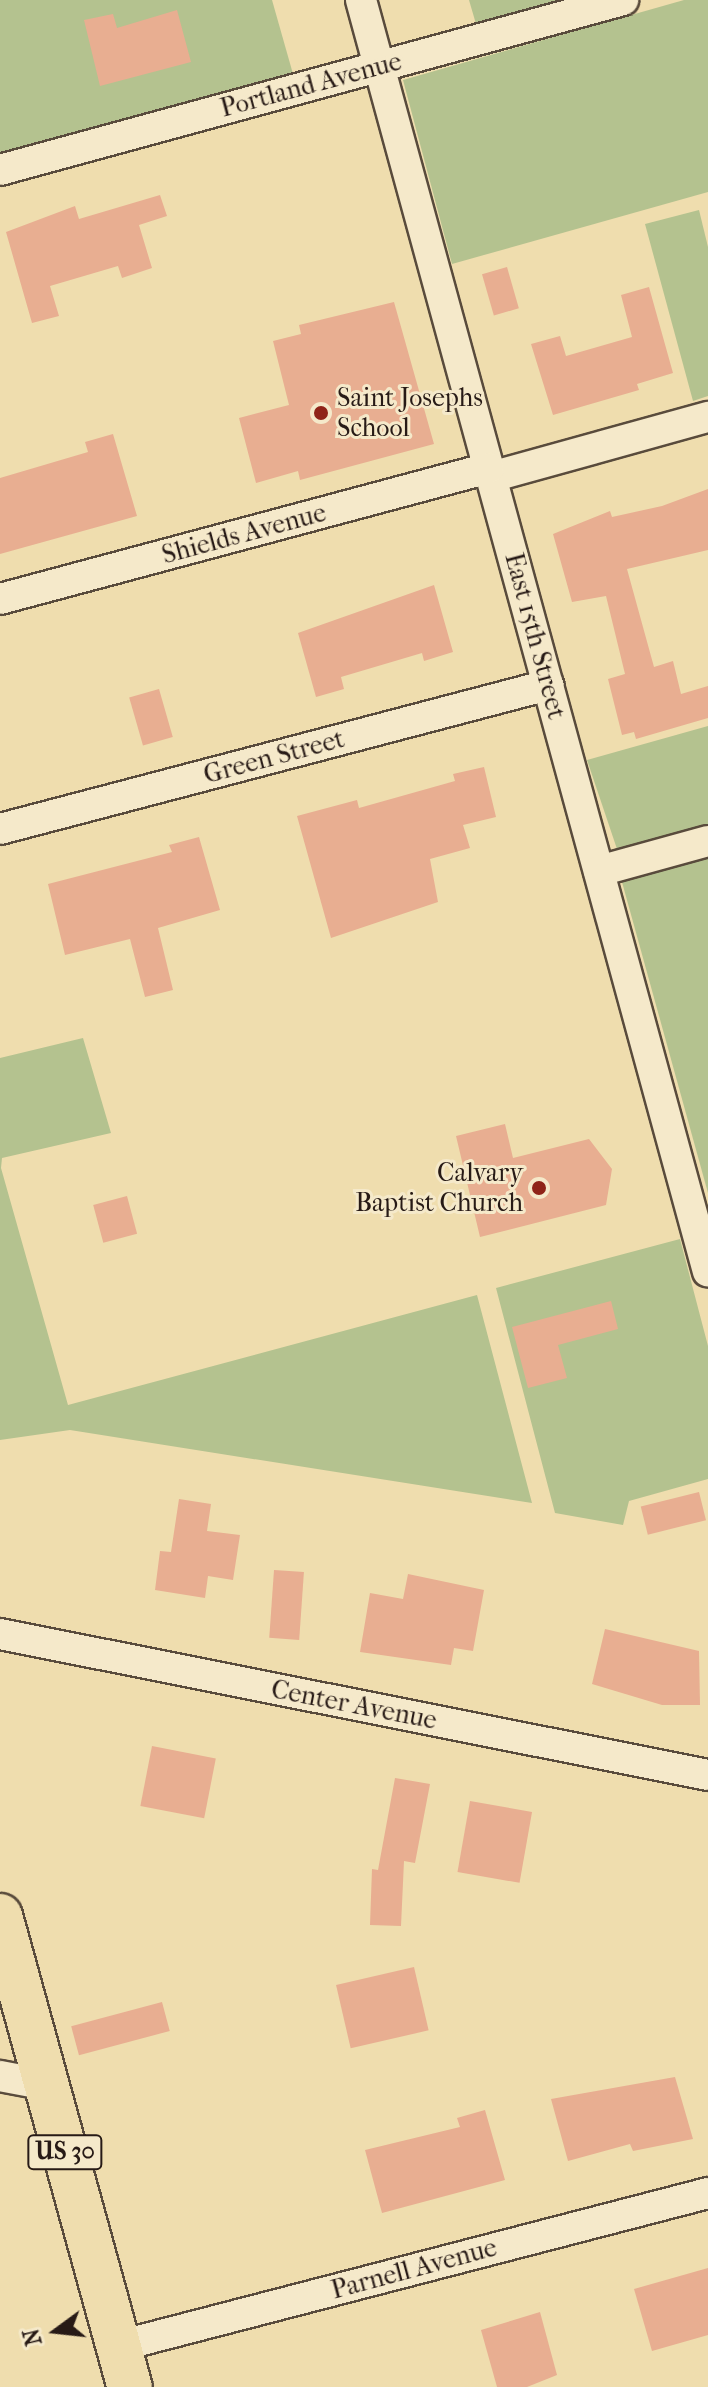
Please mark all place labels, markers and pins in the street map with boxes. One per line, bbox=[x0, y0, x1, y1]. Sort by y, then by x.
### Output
place label: Saint Josephs School bbox=[337, 382, 483, 444]
marker: Saint Josephs School bbox=[312, 404, 330, 422]
place label: Calvary Baptist Church bbox=[355, 1157, 523, 1218]
marker: Calvary Baptist Church bbox=[530, 1179, 548, 1197]

